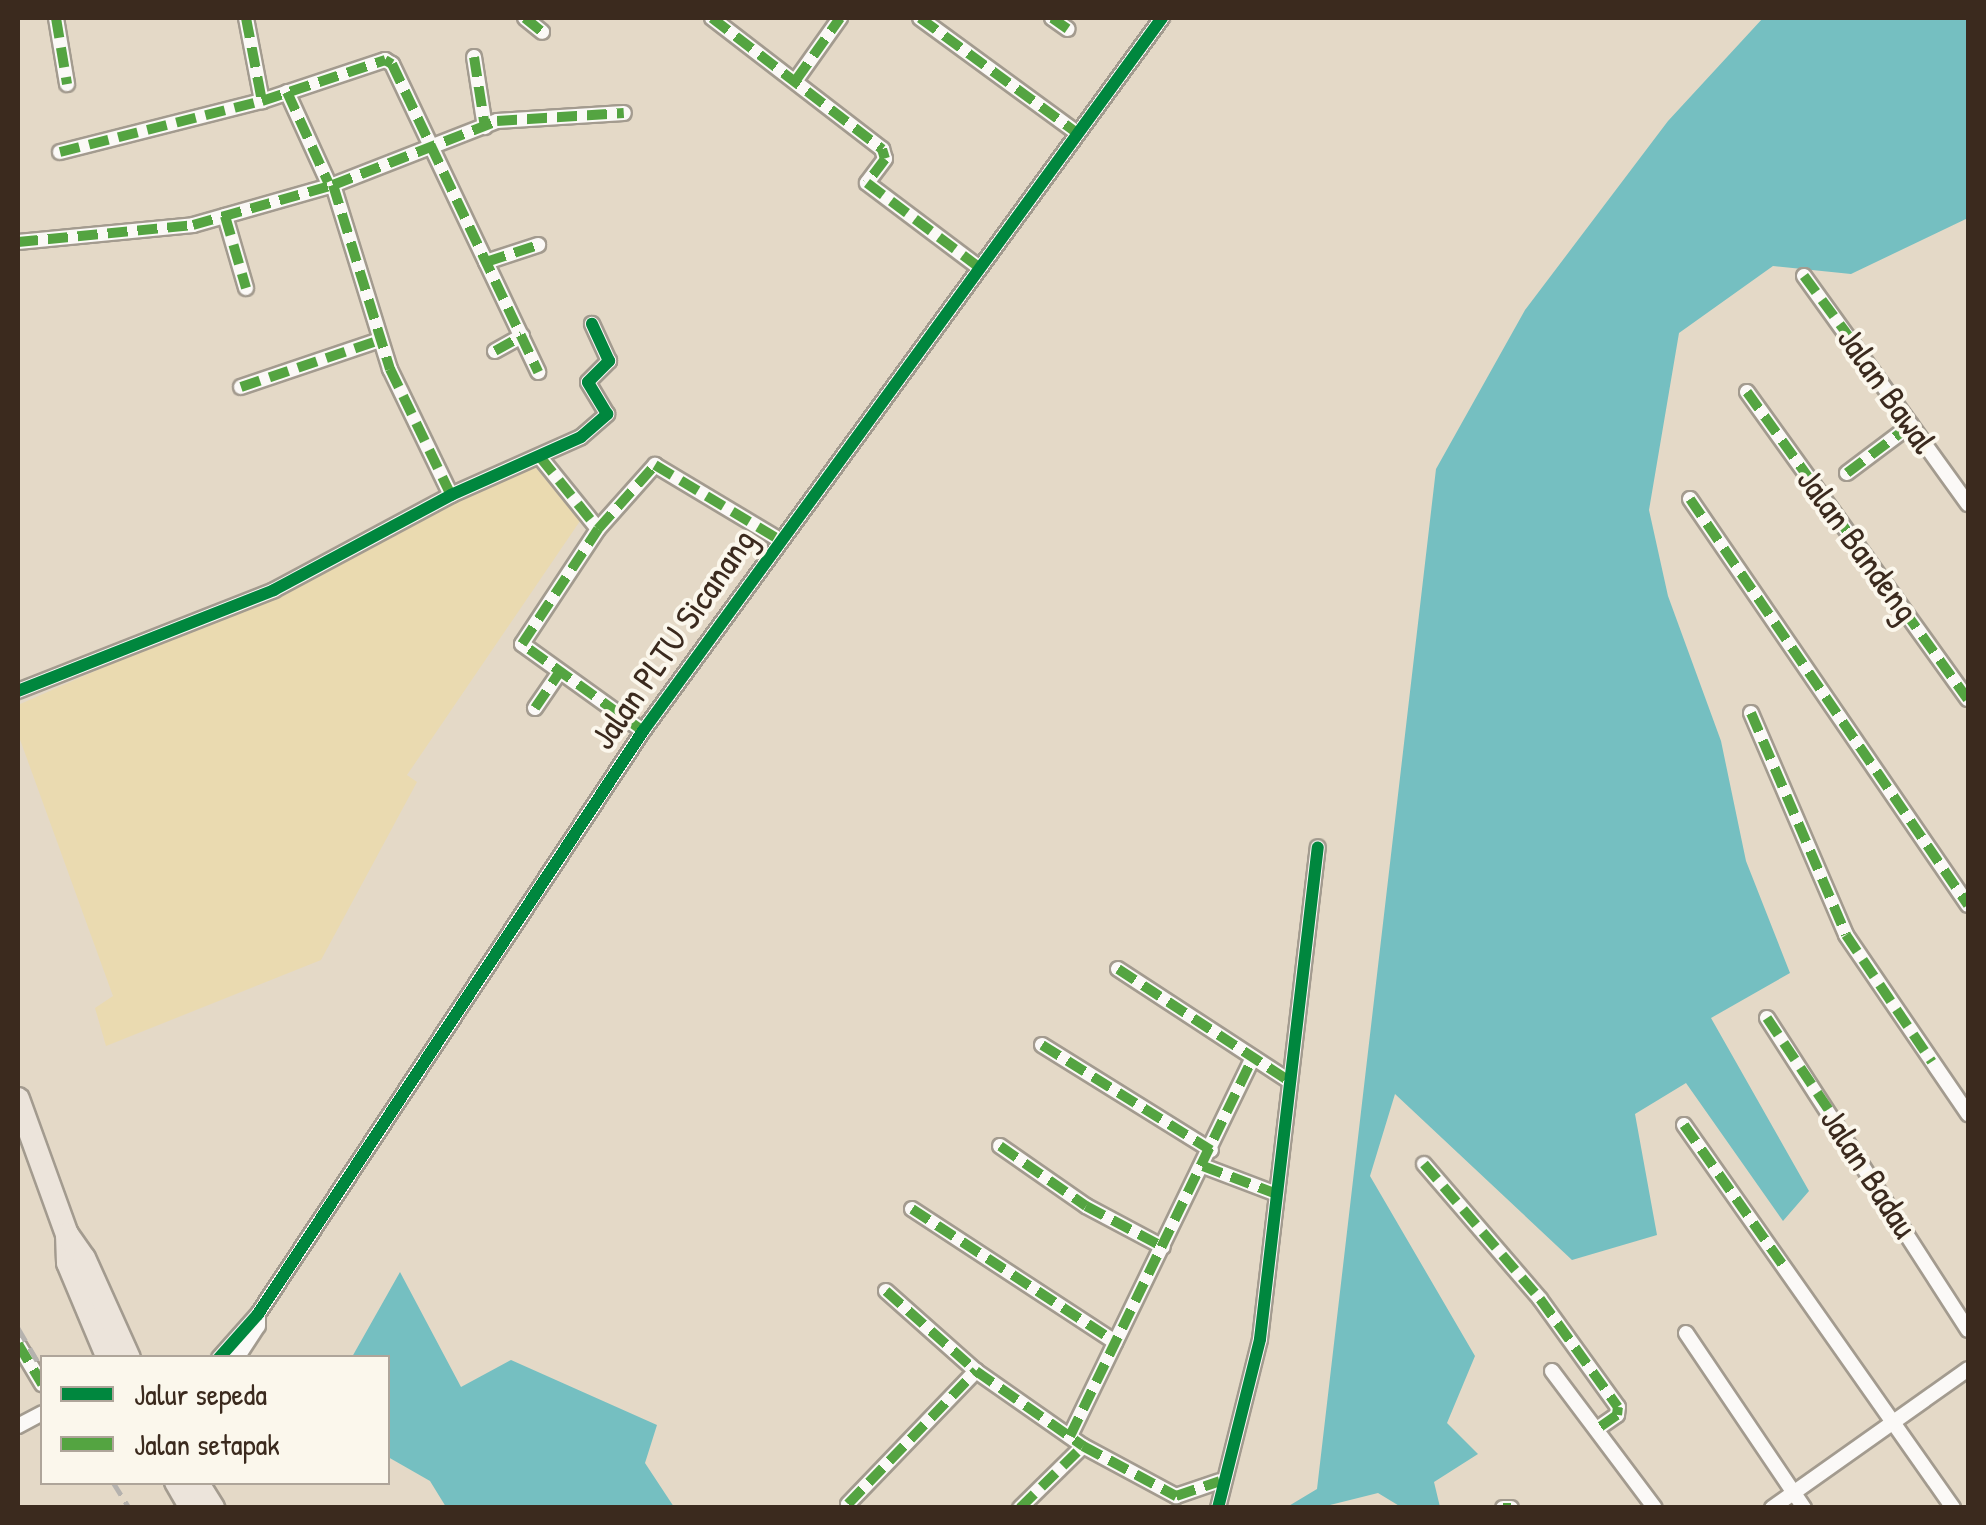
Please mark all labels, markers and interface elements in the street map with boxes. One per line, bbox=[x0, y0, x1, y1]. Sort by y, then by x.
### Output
street label: Jalan Bawal bbox=[1828, 319, 1946, 461]
street label: Jalan Bandeng bbox=[1788, 460, 1928, 630]
street label: Jalan PLTU Sicanang bbox=[581, 521, 765, 757]
street label: Jalan Badau bbox=[1812, 1100, 1926, 1246]
legend bbox=[40, 1355, 390, 1485]
text: Jalur sepeda bbox=[134, 1374, 267, 1414]
text: Jalan setapak bbox=[134, 1424, 280, 1464]

